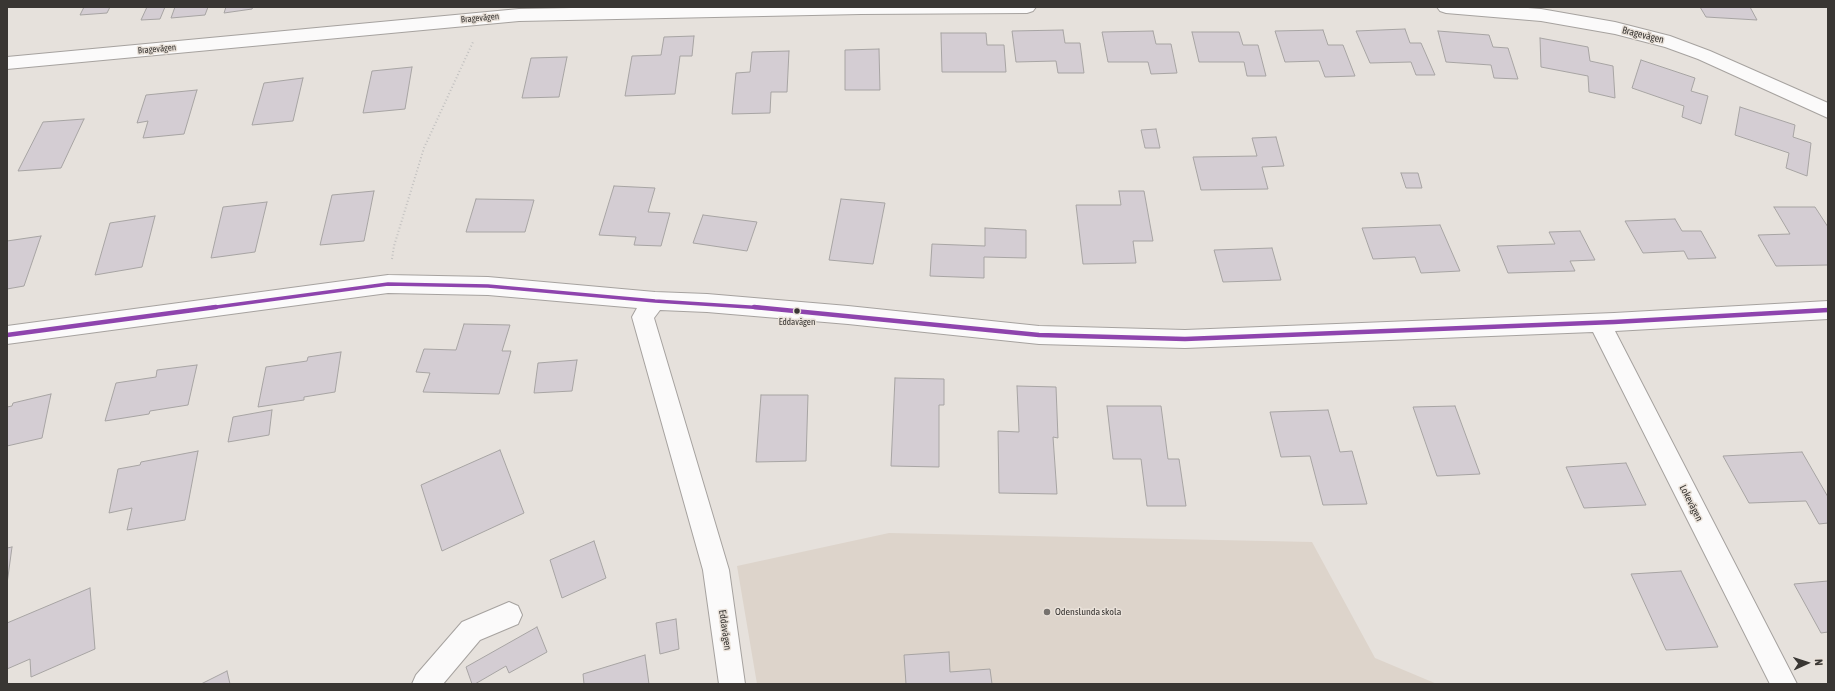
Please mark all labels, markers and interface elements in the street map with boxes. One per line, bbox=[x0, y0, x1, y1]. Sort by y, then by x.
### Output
street label: Bragevägen bbox=[460, 11, 500, 25]
street label: Bragevägen bbox=[1621, 24, 1665, 46]
street label: Bragevägen bbox=[137, 42, 177, 56]
marker: Eddavägen bbox=[792, 306, 802, 316]
place label: Eddavägen bbox=[779, 317, 815, 327]
street label: Lokevägen bbox=[1677, 483, 1705, 523]
place label: Odenslunda skola bbox=[1055, 606, 1121, 618]
marker: Odenslunda skola bbox=[1042, 607, 1052, 617]
street label: Eddavägen bbox=[716, 609, 734, 651]
north arrow bbox=[1787, 643, 1827, 683]
text: N bbox=[1813, 659, 1825, 666]

